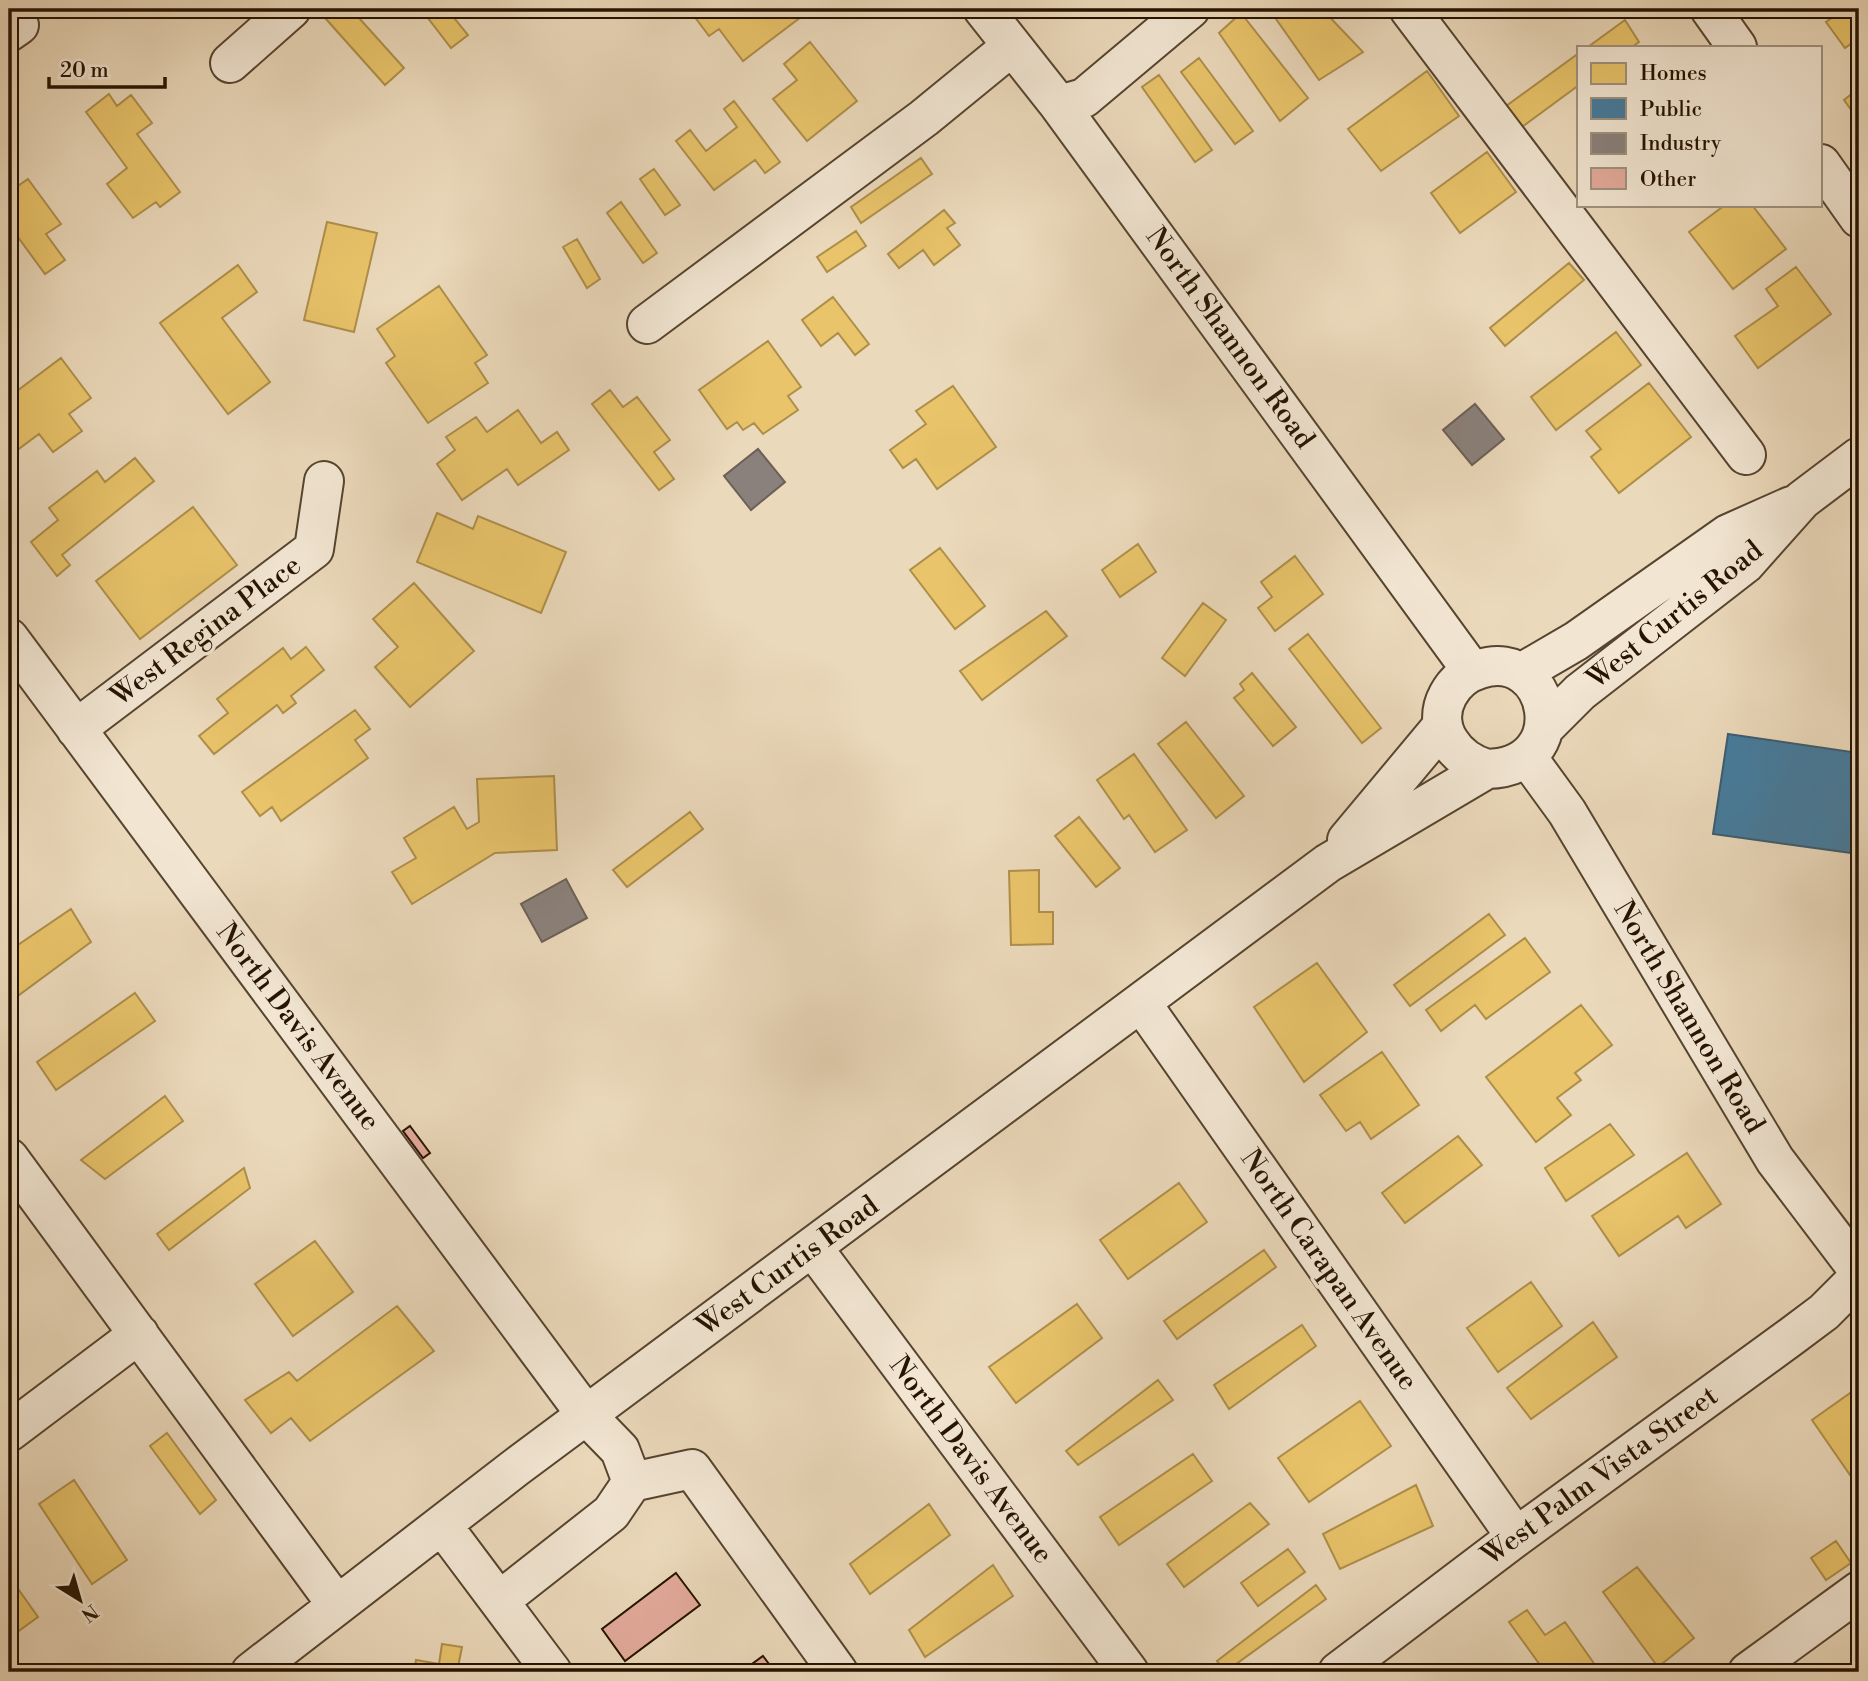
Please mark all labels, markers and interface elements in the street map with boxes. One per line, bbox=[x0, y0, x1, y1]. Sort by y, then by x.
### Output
scale bar bbox=[49, 46, 164, 90]
legend bbox=[1577, 46, 1822, 206]
text: 20 m bbox=[60, 58, 109, 84]
text: Homes bbox=[1640, 61, 1707, 87]
text: Public bbox=[1640, 97, 1702, 123]
text: Industry bbox=[1640, 131, 1722, 157]
text: Other bbox=[1640, 167, 1696, 193]
street label: North Shannon Road bbox=[1138, 220, 1322, 456]
street label: West Curtis Road bbox=[1579, 533, 1770, 697]
street label: West Regina Place bbox=[103, 548, 308, 715]
street label: North Shannon Road bbox=[1606, 894, 1772, 1140]
street label: North Davis Avenue bbox=[208, 916, 388, 1138]
street label: North Carapan Avenue bbox=[1233, 1143, 1425, 1397]
street label: West Curtis Road bbox=[689, 1188, 886, 1344]
street label: North Davis Avenue bbox=[881, 1349, 1061, 1571]
street label: West Palm Vista Street bbox=[1474, 1379, 1725, 1574]
north arrow bbox=[46, 1566, 116, 1636]
text: N bbox=[76, 1599, 103, 1627]

